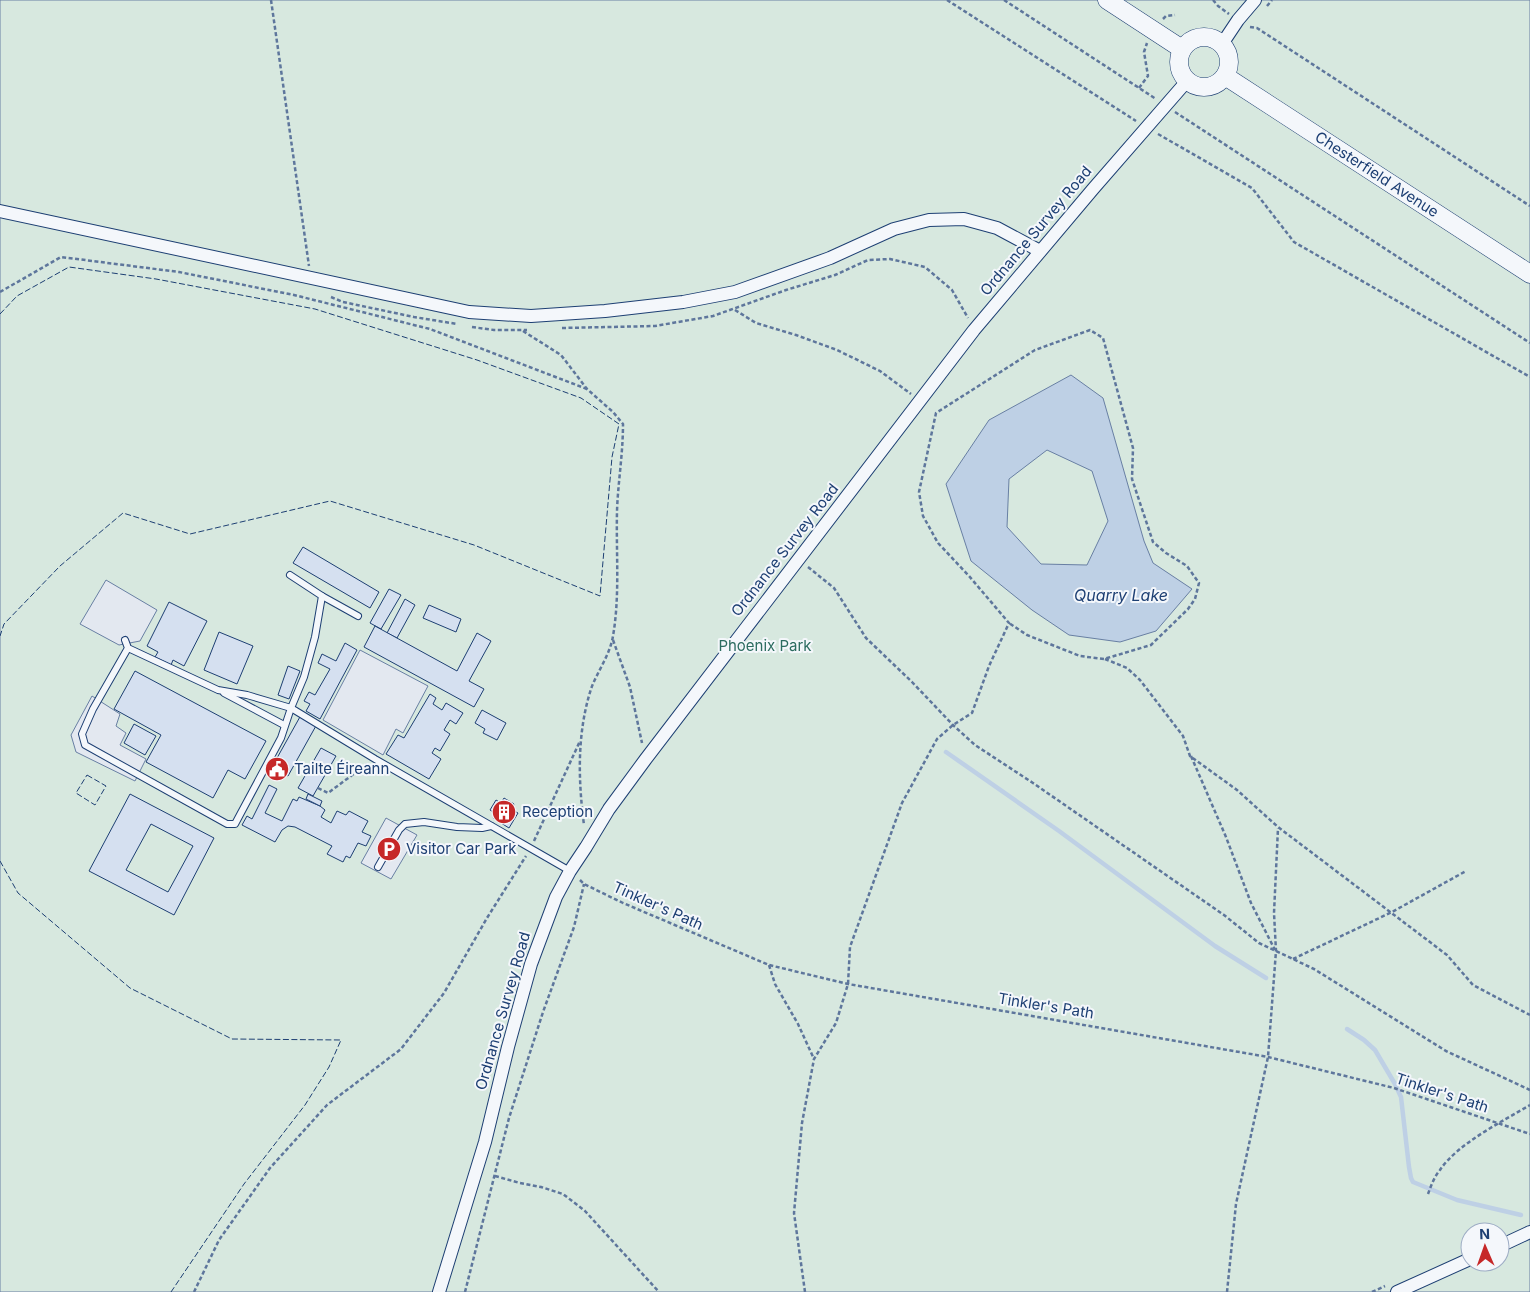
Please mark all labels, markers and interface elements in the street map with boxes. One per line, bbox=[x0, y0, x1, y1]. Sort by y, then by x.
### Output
street label: Chesterfield Avenue bbox=[1312, 127, 1443, 221]
street label: Ordnance Survey Road bbox=[976, 162, 1095, 299]
street label: Ordnance Survey Road bbox=[727, 479, 842, 620]
water label: Quarry Lake bbox=[1074, 585, 1168, 605]
park label: Phoenix Park bbox=[718, 636, 812, 655]
public building icon: Tailte Éireann bbox=[264, 756, 290, 782]
place label: Tailte Éireann bbox=[294, 759, 389, 778]
building icon: Reception bbox=[491, 799, 517, 825]
place label: Reception bbox=[522, 802, 593, 821]
parking icon: Visitor Car Park bbox=[376, 836, 402, 862]
place label: Visitor Car Park bbox=[406, 839, 517, 858]
street label: Tinkler's Path bbox=[610, 877, 706, 934]
street label: Ordnance Survey Road bbox=[471, 930, 534, 1092]
street label: Tinkler's Path bbox=[997, 989, 1095, 1022]
street label: Tinkler's Path bbox=[1393, 1069, 1491, 1117]
north arrow bbox=[1460, 1222, 1510, 1272]
text: N bbox=[1479, 1225, 1490, 1242]

